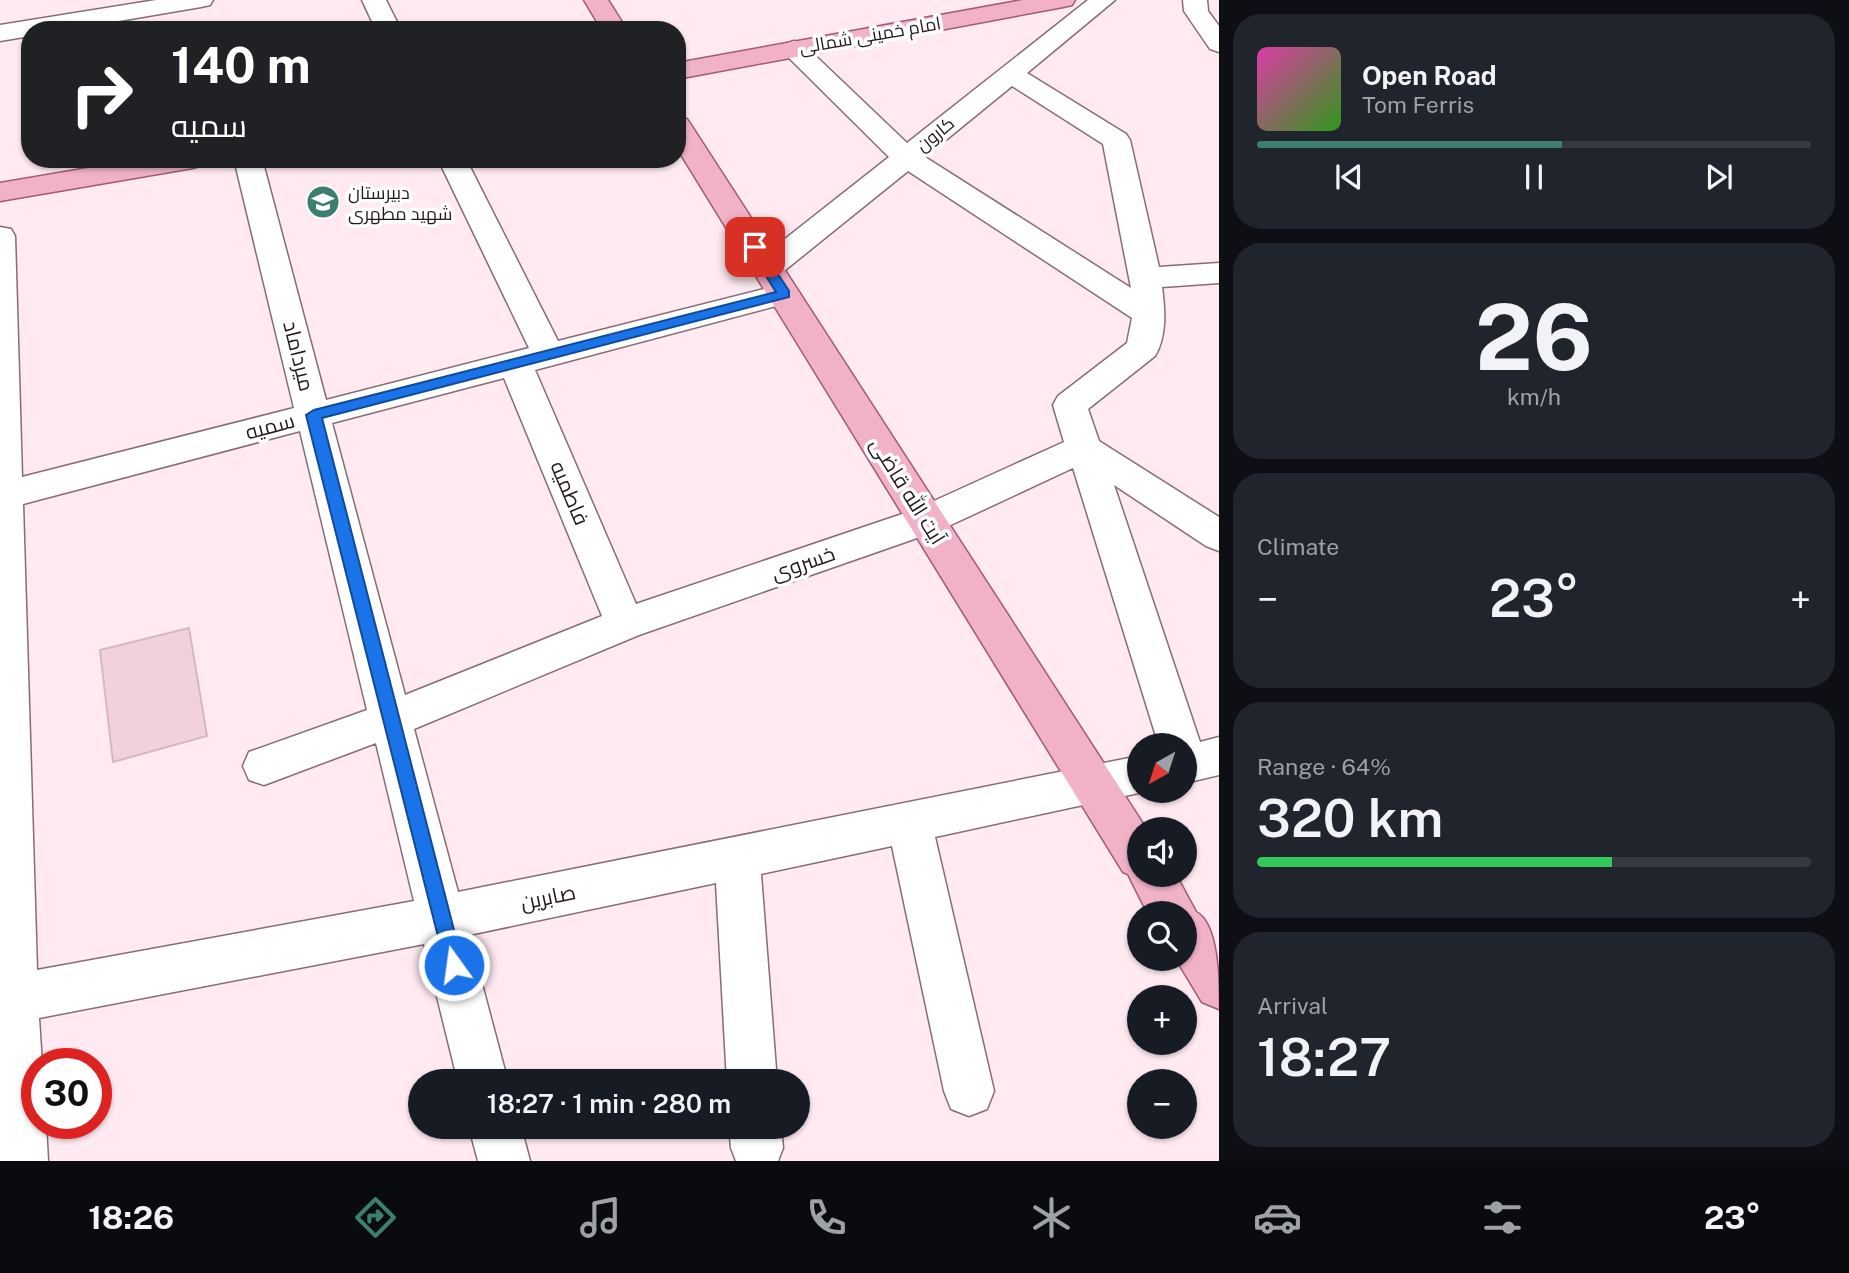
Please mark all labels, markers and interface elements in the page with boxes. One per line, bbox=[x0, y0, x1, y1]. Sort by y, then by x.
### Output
street label: امام خمینی شمالی bbox=[797, 12, 943, 60]
text: 140 m bbox=[171, 36, 311, 94]
icon: right bbox=[56, 49, 147, 140]
text: Open Road bbox=[1362, 60, 1497, 91]
text: Tom Ferris bbox=[1362, 91, 1474, 118]
text: سمیه bbox=[171, 107, 247, 144]
street label: کارون bbox=[912, 112, 959, 156]
icon: previous bbox=[1330, 158, 1368, 196]
icon: pause bbox=[1515, 158, 1553, 196]
icon: next bbox=[1700, 158, 1738, 196]
place label: دبیرستان شهید مطهری bbox=[348, 182, 453, 225]
school or university icon: دبیرستان شهید مطهری bbox=[304, 183, 342, 221]
pin bbox=[725, 217, 785, 277]
icon: arrive bbox=[736, 228, 774, 266]
text: 26 bbox=[1475, 284, 1593, 390]
street label: میرداماد bbox=[278, 318, 320, 394]
text: km/h bbox=[1507, 383, 1561, 410]
street label: سمیه bbox=[243, 407, 297, 445]
street label: آیت الله قاضی bbox=[864, 432, 952, 550]
street label: فاطمیه bbox=[545, 457, 595, 529]
text: Climate bbox=[1257, 533, 1339, 560]
street label: خسروی bbox=[768, 540, 839, 586]
text: 23° bbox=[1489, 568, 1579, 629]
text: − bbox=[1257, 577, 1278, 622]
text: + bbox=[1790, 577, 1811, 622]
north arrow bbox=[1127, 733, 1197, 803]
map controls bbox=[1127, 733, 1197, 1139]
text: Range · 64% bbox=[1257, 753, 1391, 780]
text: 320 km bbox=[1257, 788, 1443, 849]
button: sound bbox=[1127, 817, 1197, 887]
street label: صابرین bbox=[518, 879, 578, 916]
button: search bbox=[1127, 901, 1197, 971]
position arrow bbox=[417, 928, 491, 1002]
button: + bbox=[1127, 985, 1197, 1055]
text: Arrival bbox=[1257, 992, 1328, 1019]
text: 18:27 bbox=[1257, 1027, 1391, 1088]
speed limit sign: 30 bbox=[21, 1048, 112, 1139]
button: − bbox=[1127, 1069, 1197, 1139]
text: 18:27 · 1 min · 280 m bbox=[487, 1088, 731, 1119]
icon: directions bbox=[351, 1193, 400, 1242]
icon: music bbox=[576, 1193, 625, 1242]
icon: phone bbox=[802, 1193, 851, 1242]
icon: climate bbox=[1027, 1193, 1076, 1242]
icon: car bbox=[1253, 1193, 1302, 1242]
icon: filters bbox=[1478, 1193, 1527, 1242]
text: 18:26 bbox=[88, 1199, 174, 1236]
text: 23° bbox=[1704, 1199, 1761, 1236]

